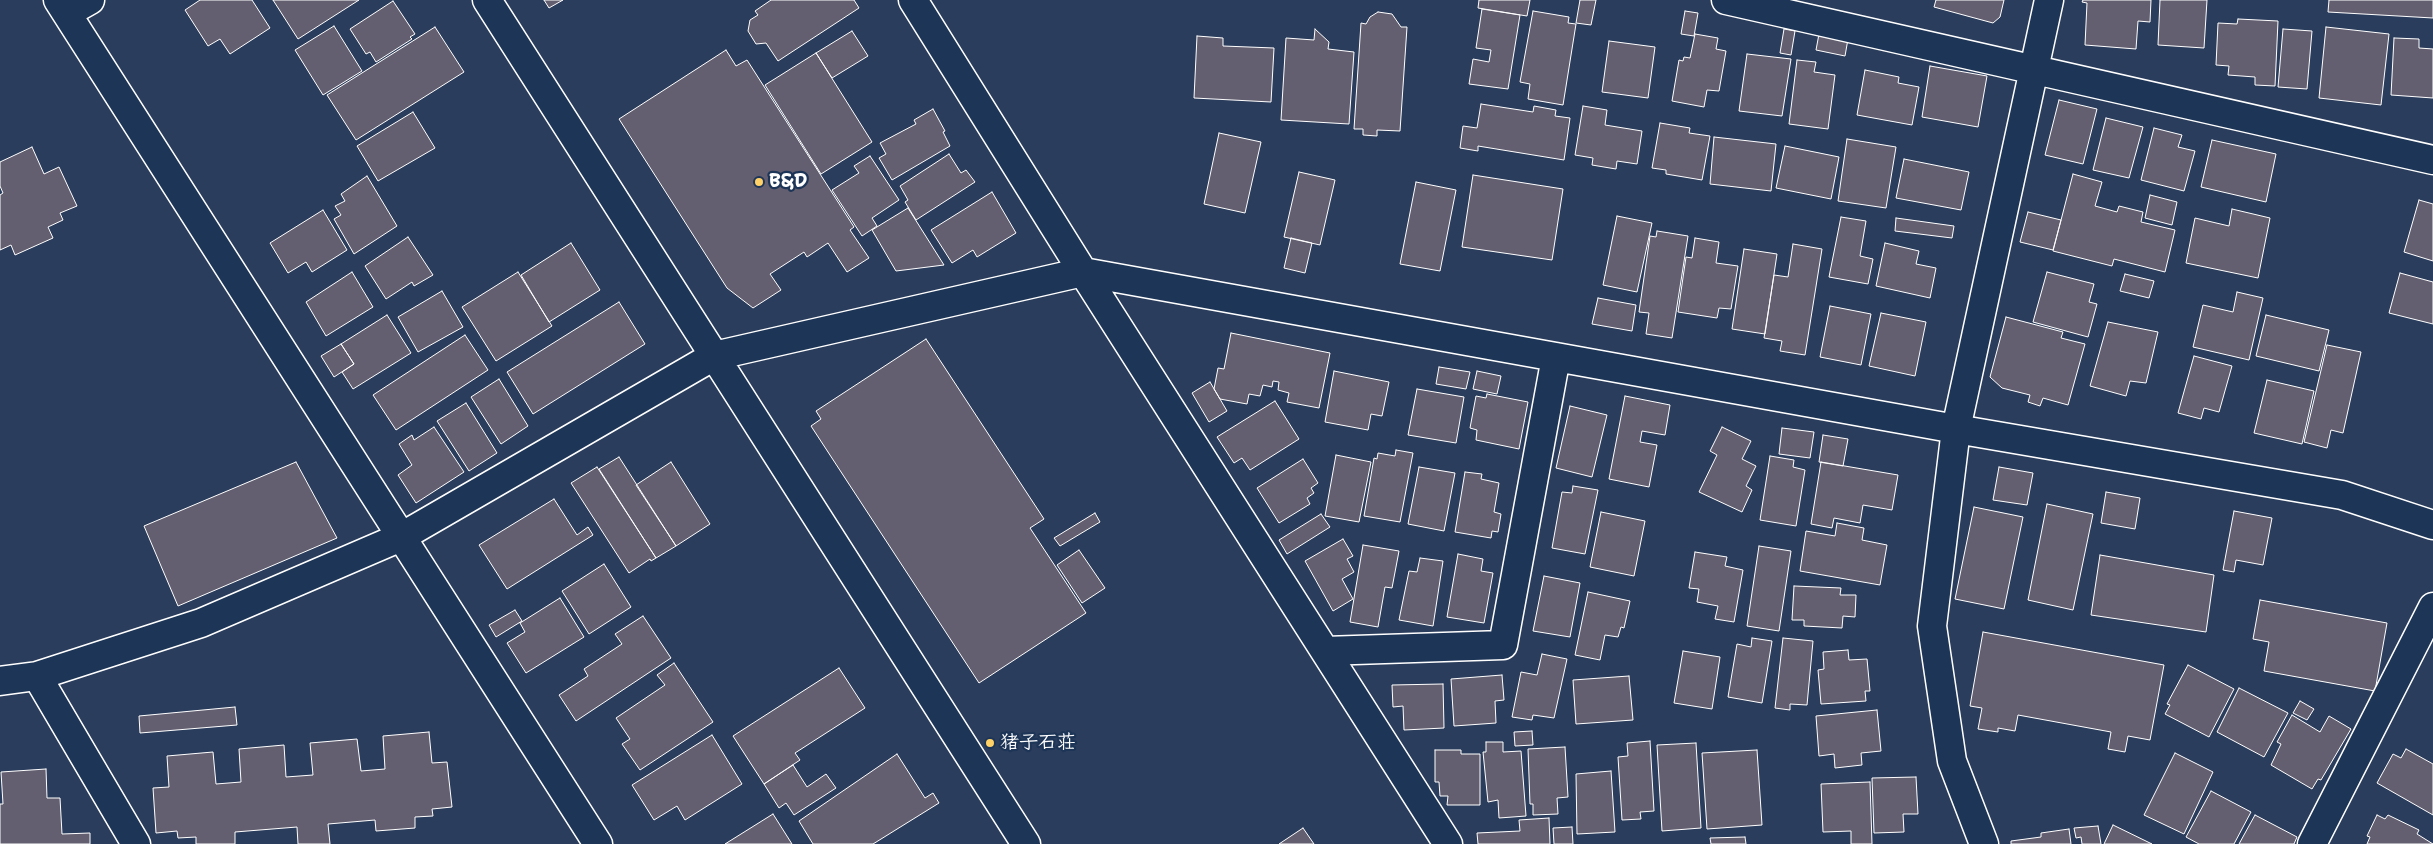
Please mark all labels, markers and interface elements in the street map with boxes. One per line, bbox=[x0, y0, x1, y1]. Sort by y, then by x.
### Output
place label: B&D bbox=[769, 171, 807, 193]
marker: B&D bbox=[753, 176, 765, 188]
place label: 猪子石荘 bbox=[1000, 732, 1076, 754]
marker: 猪子石荘 bbox=[984, 737, 996, 749]

